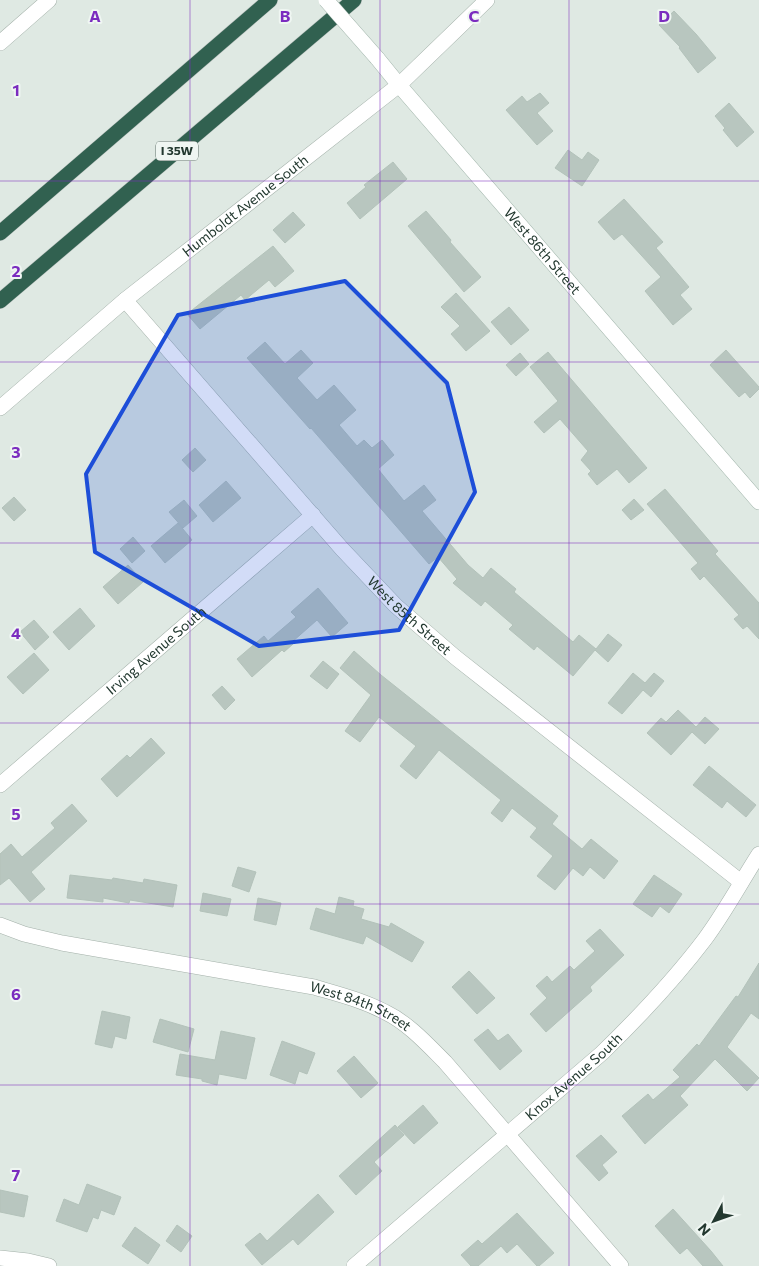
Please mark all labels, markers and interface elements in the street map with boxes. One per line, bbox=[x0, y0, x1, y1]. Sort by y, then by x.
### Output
text: A bbox=[89, 6, 101, 25]
text: B bbox=[280, 6, 291, 25]
text: C bbox=[469, 6, 480, 25]
text: D bbox=[658, 6, 670, 25]
text: 1 bbox=[12, 80, 20, 99]
road number: I 35W bbox=[156, 142, 198, 160]
street label: Humboldt Avenue South bbox=[179, 151, 311, 260]
street label: West 86th Street bbox=[501, 204, 585, 297]
text: 2 bbox=[11, 261, 21, 280]
text: 3 bbox=[11, 442, 21, 461]
street label: West 85th Street bbox=[364, 572, 455, 658]
street label: Irving Avenue South bbox=[102, 602, 209, 698]
text: 4 bbox=[11, 623, 21, 642]
text: 5 bbox=[11, 804, 21, 823]
street label: West 84th Street bbox=[308, 977, 415, 1034]
text: 6 bbox=[11, 984, 21, 1003]
street label: Knox Avenue South bbox=[521, 1029, 625, 1123]
text: 7 bbox=[12, 1165, 21, 1184]
north arrow bbox=[689, 1196, 739, 1246]
text: N bbox=[694, 1220, 714, 1239]

